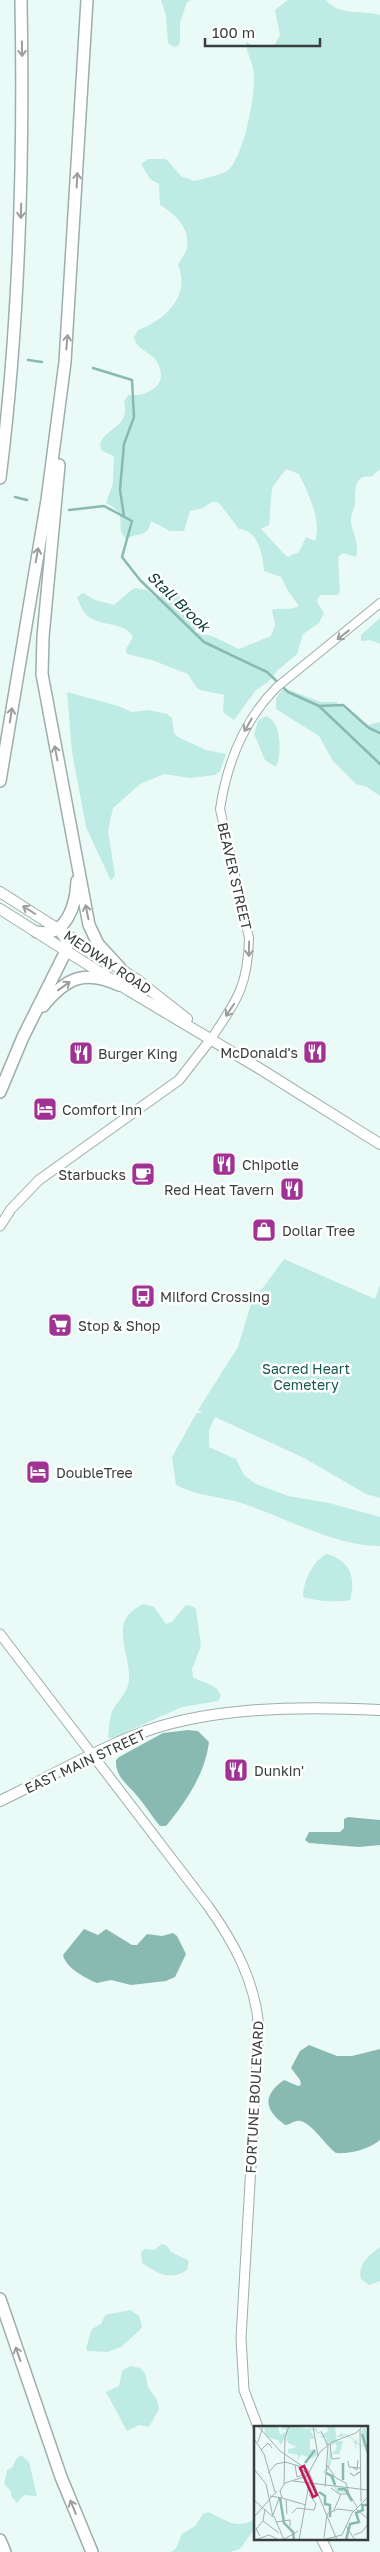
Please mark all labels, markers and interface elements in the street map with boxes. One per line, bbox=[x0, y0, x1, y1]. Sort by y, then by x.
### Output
scale bar bbox=[205, 15, 320, 47]
text: 100 m bbox=[212, 23, 255, 41]
one-way arrow bbox=[17, 40, 26, 56]
one-way arrow bbox=[73, 172, 82, 188]
one-way arrow bbox=[16, 202, 26, 219]
one-way arrow bbox=[62, 334, 72, 350]
one-way arrow bbox=[33, 547, 43, 563]
water label: Stall Brook bbox=[144, 567, 215, 636]
one-way arrow bbox=[337, 630, 350, 641]
one-way arrow bbox=[6, 708, 16, 724]
one-way arrow bbox=[243, 718, 253, 733]
one-way arrow bbox=[51, 745, 60, 761]
street label: BEAVER STREET bbox=[214, 821, 256, 932]
one-way arrow bbox=[23, 905, 37, 915]
one-way arrow bbox=[81, 905, 91, 921]
street label: MEDWAY ROAD bbox=[61, 926, 155, 998]
one-way arrow bbox=[244, 941, 253, 957]
one-way arrow bbox=[57, 981, 71, 991]
one-way arrow bbox=[225, 1003, 235, 1017]
restaurant icon: McDonald's bbox=[302, 1039, 328, 1065]
restaurant icon: Burger King bbox=[68, 1040, 94, 1066]
place label: McDonald's bbox=[220, 1044, 298, 1061]
place label: Burger King bbox=[98, 1045, 178, 1062]
hotel icon: Comfort Inn bbox=[32, 1096, 58, 1122]
place label: Comfort Inn bbox=[62, 1101, 142, 1118]
restaurant icon: Chipotle bbox=[211, 1151, 237, 1177]
place label: Chipotle bbox=[242, 1156, 299, 1173]
cafe icon: Starbucks bbox=[130, 1161, 156, 1187]
place label: Starbucks bbox=[58, 1166, 126, 1183]
restaurant icon: Red Heat Tavern bbox=[279, 1176, 305, 1202]
place label: Red Heat Tavern bbox=[164, 1181, 274, 1198]
shop icon: Dollar Tree bbox=[251, 1217, 277, 1243]
place label: Dollar Tree bbox=[282, 1222, 355, 1239]
bus stop icon: Milford Crossing bbox=[130, 1283, 156, 1309]
place label: Milford Crossing bbox=[160, 1288, 270, 1305]
supermarket icon: Stop & Shop bbox=[47, 1312, 73, 1338]
place label: Stop & Shop bbox=[78, 1317, 160, 1334]
park label: Sacred Heart Cemetery bbox=[262, 1360, 350, 1393]
hotel icon: DoubleTree bbox=[25, 1459, 51, 1485]
place label: DoubleTree bbox=[56, 1464, 133, 1481]
street label: EAST MAIN STREET bbox=[22, 1725, 149, 1797]
restaurant icon: Dunkin' bbox=[223, 1757, 249, 1783]
place label: Dunkin' bbox=[254, 1762, 304, 1779]
street label: FORTUNE BOULEVARD bbox=[242, 2020, 266, 2174]
one-way arrow bbox=[13, 2346, 23, 2362]
inset map bbox=[254, 2426, 368, 2540]
one-way arrow bbox=[68, 2500, 77, 2515]

